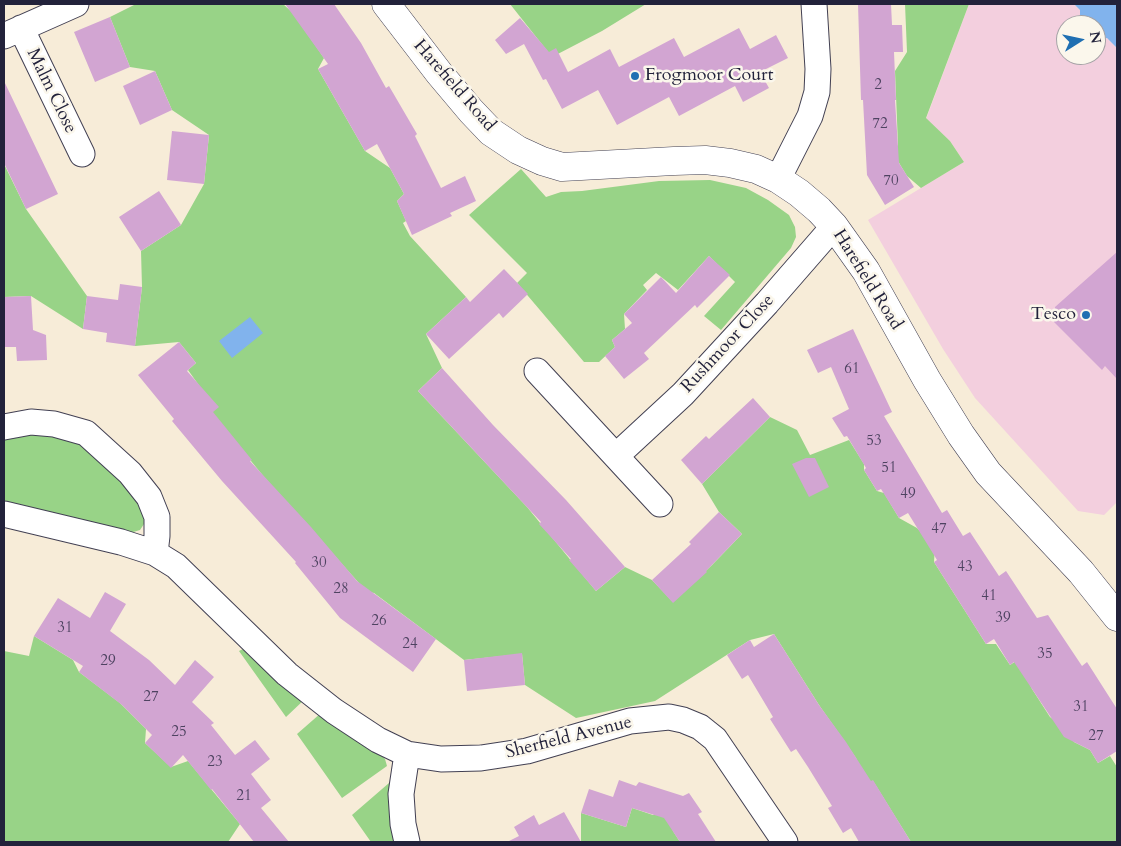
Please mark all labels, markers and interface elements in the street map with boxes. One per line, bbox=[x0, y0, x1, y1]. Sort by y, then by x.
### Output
north arrow bbox=[1056, 15, 1106, 65]
text: N bbox=[1085, 30, 1106, 45]
street label: Harefield Road bbox=[408, 36, 500, 136]
street label: Malm Close bbox=[21, 45, 81, 137]
place label: Frogmoor Court bbox=[645, 65, 773, 87]
marker: Frogmoor Court bbox=[629, 70, 641, 82]
house number: 2 bbox=[874, 77, 882, 95]
house number: 72 bbox=[872, 116, 888, 134]
house number: 70 bbox=[883, 173, 899, 191]
street label: Harefield Road bbox=[828, 226, 906, 334]
street label: Rushmoor Close bbox=[677, 290, 779, 398]
place label: Tesco bbox=[1031, 304, 1076, 326]
marker: Tesco bbox=[1080, 309, 1092, 321]
house number: 61 bbox=[844, 361, 860, 379]
house number: 53 bbox=[866, 433, 882, 451]
house number: 51 bbox=[881, 460, 897, 478]
house number: 49 bbox=[900, 486, 916, 504]
house number: 47 bbox=[931, 521, 947, 539]
house number: 30 bbox=[311, 555, 327, 573]
house number: 43 bbox=[957, 559, 973, 577]
house number: 28 bbox=[333, 581, 349, 599]
house number: 41 bbox=[981, 588, 997, 606]
house number: 39 bbox=[995, 610, 1011, 628]
house number: 26 bbox=[371, 613, 387, 631]
house number: 31 bbox=[57, 620, 73, 638]
house number: 24 bbox=[402, 636, 418, 654]
house number: 35 bbox=[1037, 646, 1053, 664]
house number: 29 bbox=[100, 653, 116, 671]
house number: 27 bbox=[143, 689, 159, 707]
house number: 31 bbox=[1073, 699, 1089, 717]
street label: Sherfield Avenue bbox=[504, 712, 634, 764]
house number: 25 bbox=[171, 724, 187, 742]
house number: 27 bbox=[1088, 728, 1104, 746]
house number: 23 bbox=[207, 754, 223, 772]
house number: 21 bbox=[236, 788, 252, 806]

